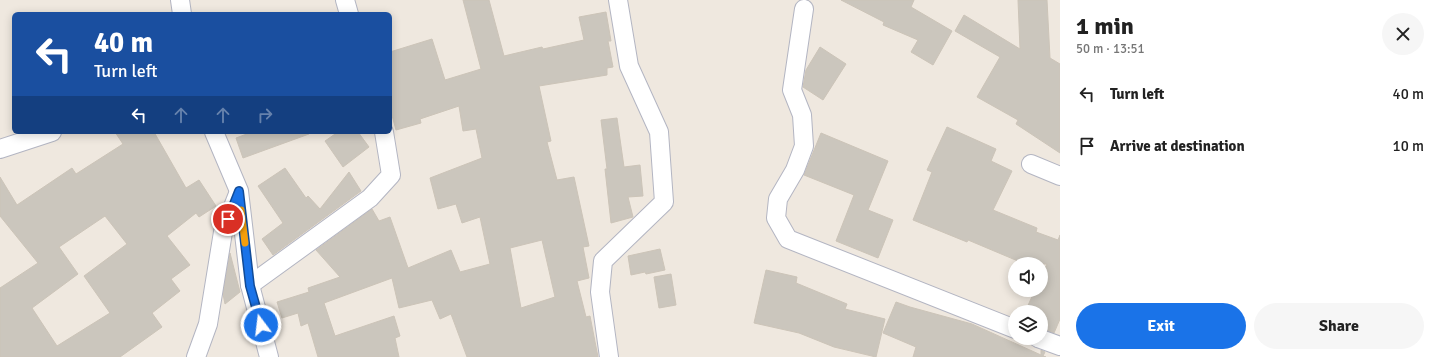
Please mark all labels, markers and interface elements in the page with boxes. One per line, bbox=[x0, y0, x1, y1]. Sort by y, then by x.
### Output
text: 1 min bbox=[1076, 11, 1134, 41]
button: close bbox=[1382, 13, 1424, 55]
text: 40 m bbox=[94, 26, 153, 60]
icon: left bbox=[28, 28, 80, 80]
text: 50 m · 13:51 bbox=[1076, 41, 1145, 57]
text: Turn left bbox=[94, 60, 157, 82]
icon: left bbox=[1076, 83, 1098, 105]
text: Turn left bbox=[1110, 85, 1164, 103]
text: 40 m bbox=[1393, 85, 1424, 103]
icon: left bbox=[128, 104, 150, 126]
icon: ahead bbox=[170, 104, 192, 126]
icon: ahead bbox=[212, 104, 234, 126]
icon: right bbox=[254, 104, 276, 126]
icon: arrive bbox=[1076, 135, 1098, 157]
text: Arrive at destination bbox=[1110, 137, 1245, 155]
text: 10 m bbox=[1393, 137, 1424, 155]
pin bbox=[211, 202, 245, 236]
icon: arrive bbox=[217, 208, 239, 230]
map controls bbox=[1008, 257, 1048, 345]
button: sound bbox=[1008, 257, 1048, 297]
button: Exit bbox=[1076, 303, 1246, 349]
button: Share bbox=[1254, 303, 1424, 349]
position arrow bbox=[240, 304, 282, 346]
button: layers bbox=[1008, 305, 1048, 345]

